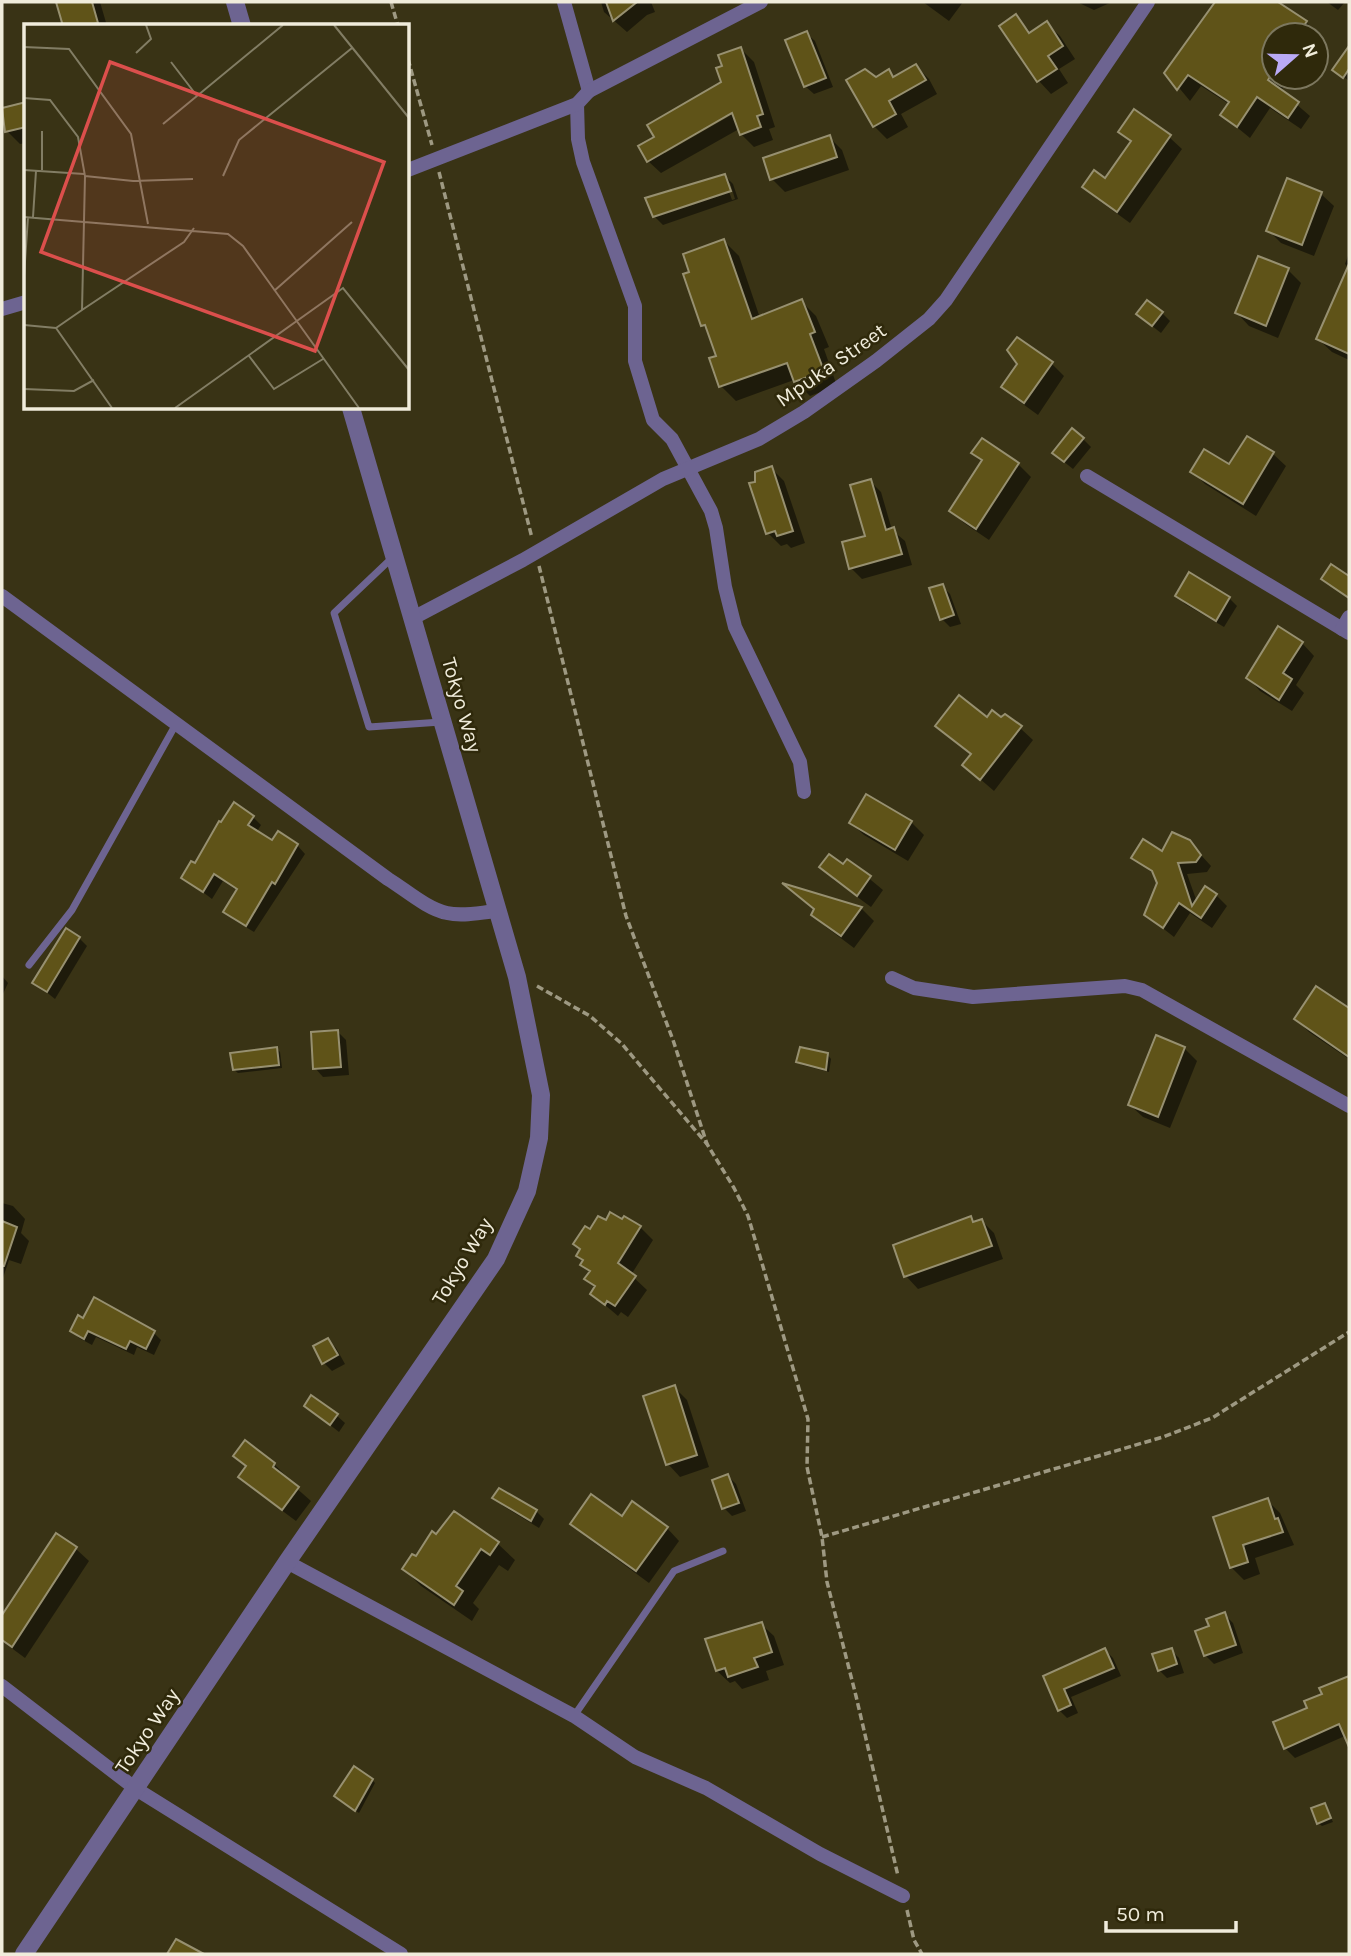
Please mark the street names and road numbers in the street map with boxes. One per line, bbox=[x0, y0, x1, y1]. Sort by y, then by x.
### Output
street label: Mpuka Street bbox=[771, 318, 891, 412]
street label: Tokyo Way bbox=[437, 655, 487, 755]
street label: Tokyo Way bbox=[427, 1213, 498, 1309]
street label: Tokyo Way bbox=[110, 1684, 184, 1778]

